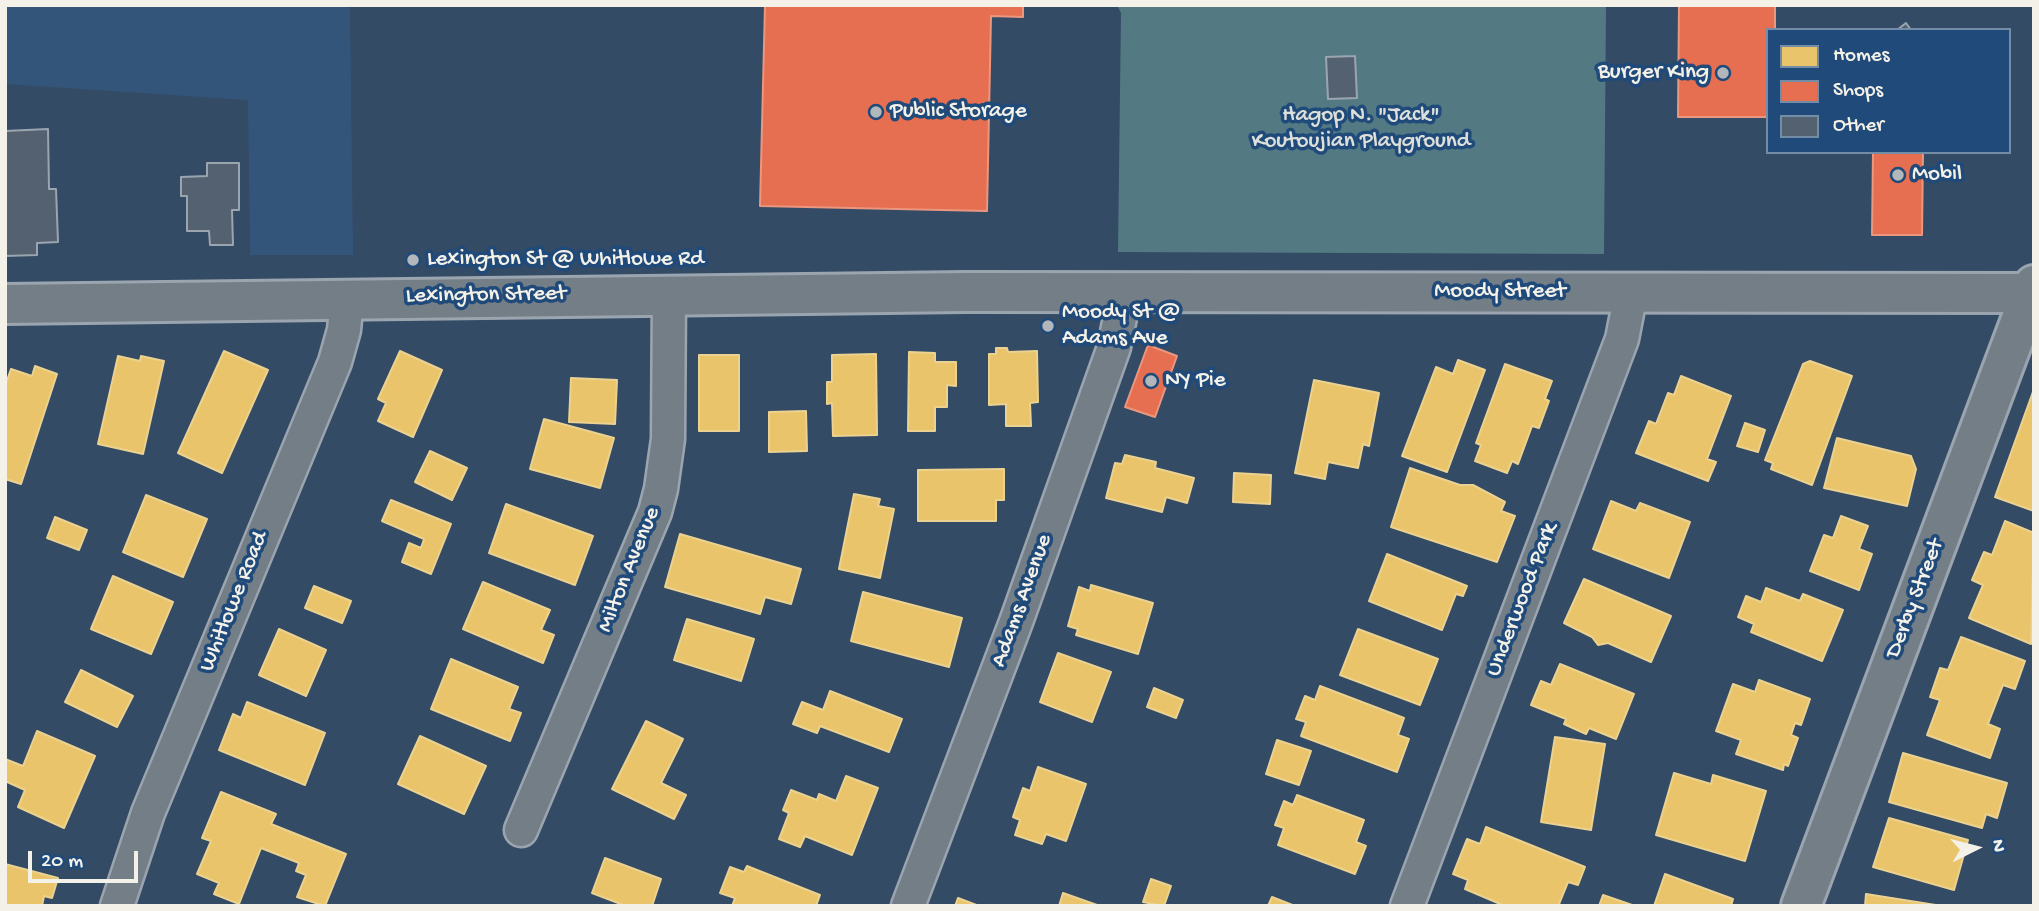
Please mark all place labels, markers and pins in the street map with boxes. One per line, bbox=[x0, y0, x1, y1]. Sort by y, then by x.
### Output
place label: Burger King bbox=[1598, 59, 1709, 87]
marker: Burger King bbox=[1715, 65, 1731, 81]
place label: Public Storage bbox=[890, 98, 1027, 126]
marker: Public Storage bbox=[868, 104, 884, 120]
place label: Mobil bbox=[1912, 161, 1962, 189]
marker: Mobil bbox=[1890, 167, 1906, 183]
place label: Lexington St @ Whitlowe Rd bbox=[427, 246, 704, 274]
marker: Lexington St @ Whitlowe Rd bbox=[405, 252, 421, 268]
place label: Moody St @ Adams Ave bbox=[1062, 299, 1180, 353]
marker: Moody St @ Adams Ave bbox=[1040, 318, 1056, 334]
place label: NY Pie bbox=[1165, 367, 1226, 395]
marker: NY Pie bbox=[1143, 373, 1159, 389]

